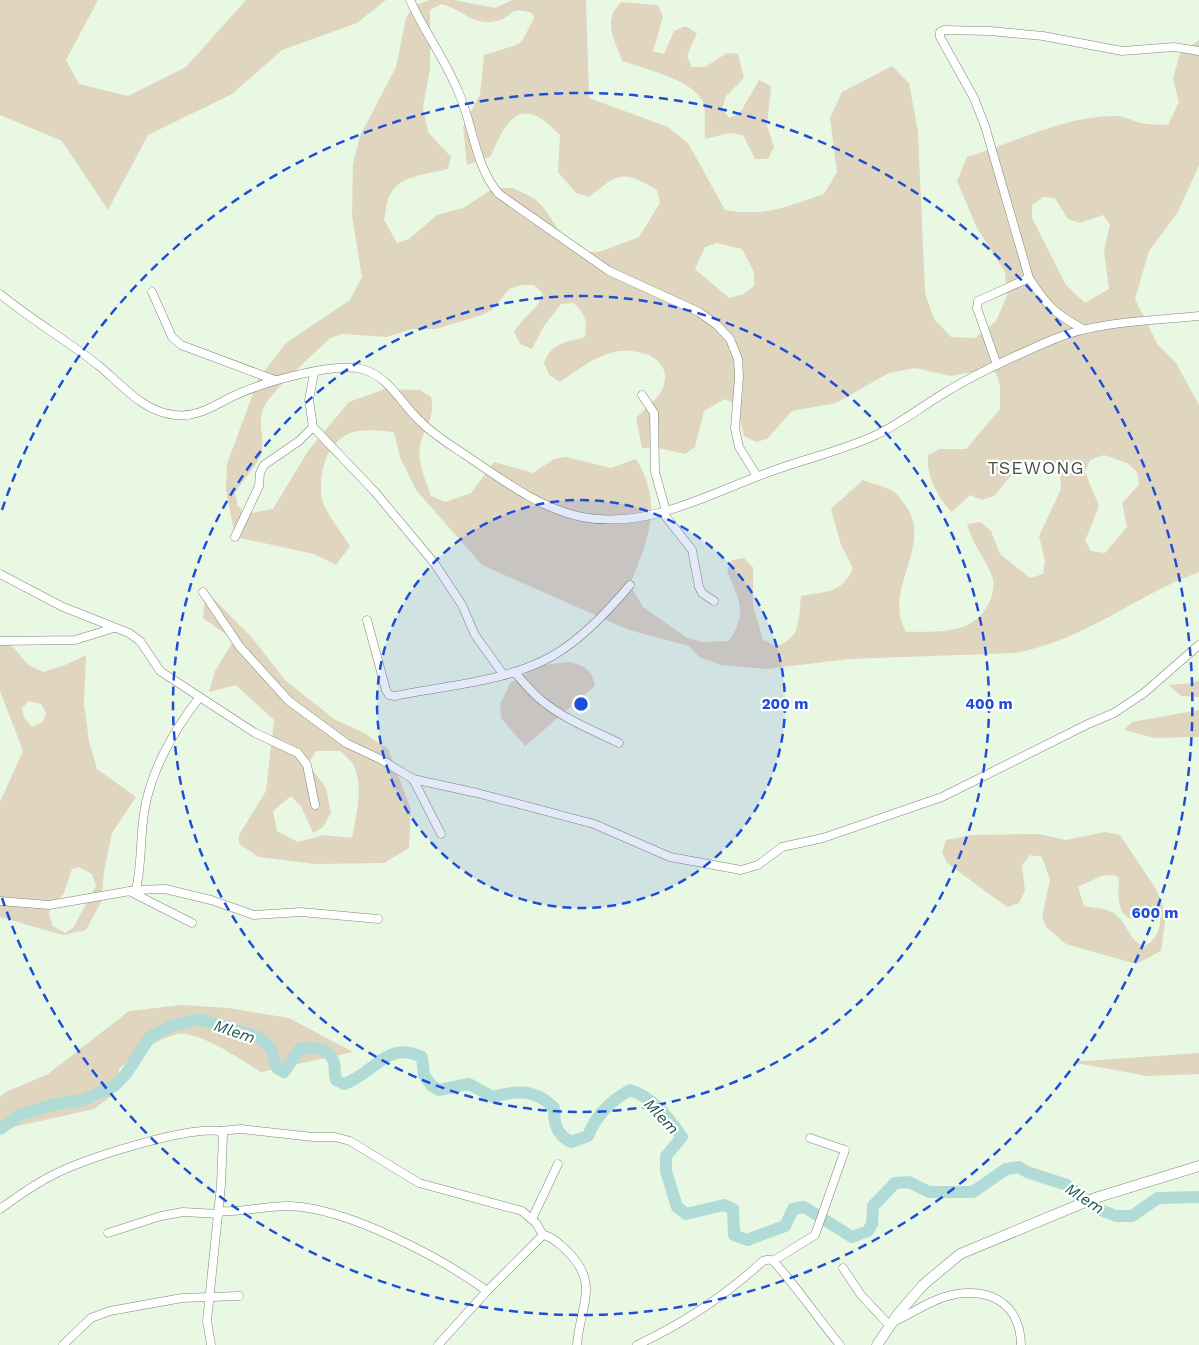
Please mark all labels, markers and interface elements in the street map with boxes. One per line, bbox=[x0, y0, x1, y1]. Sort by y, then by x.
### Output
district label: TSEWONG bbox=[987, 457, 1085, 478]
centre of rings bbox=[572, 695, 590, 713]
text: 200 m bbox=[762, 695, 808, 713]
text: 400 m bbox=[965, 695, 1013, 713]
text: 600 m bbox=[1132, 904, 1178, 922]
water label: Mlem bbox=[212, 1016, 258, 1047]
water label: Mlem bbox=[640, 1094, 683, 1138]
water label: Mlem bbox=[1062, 1179, 1108, 1218]

